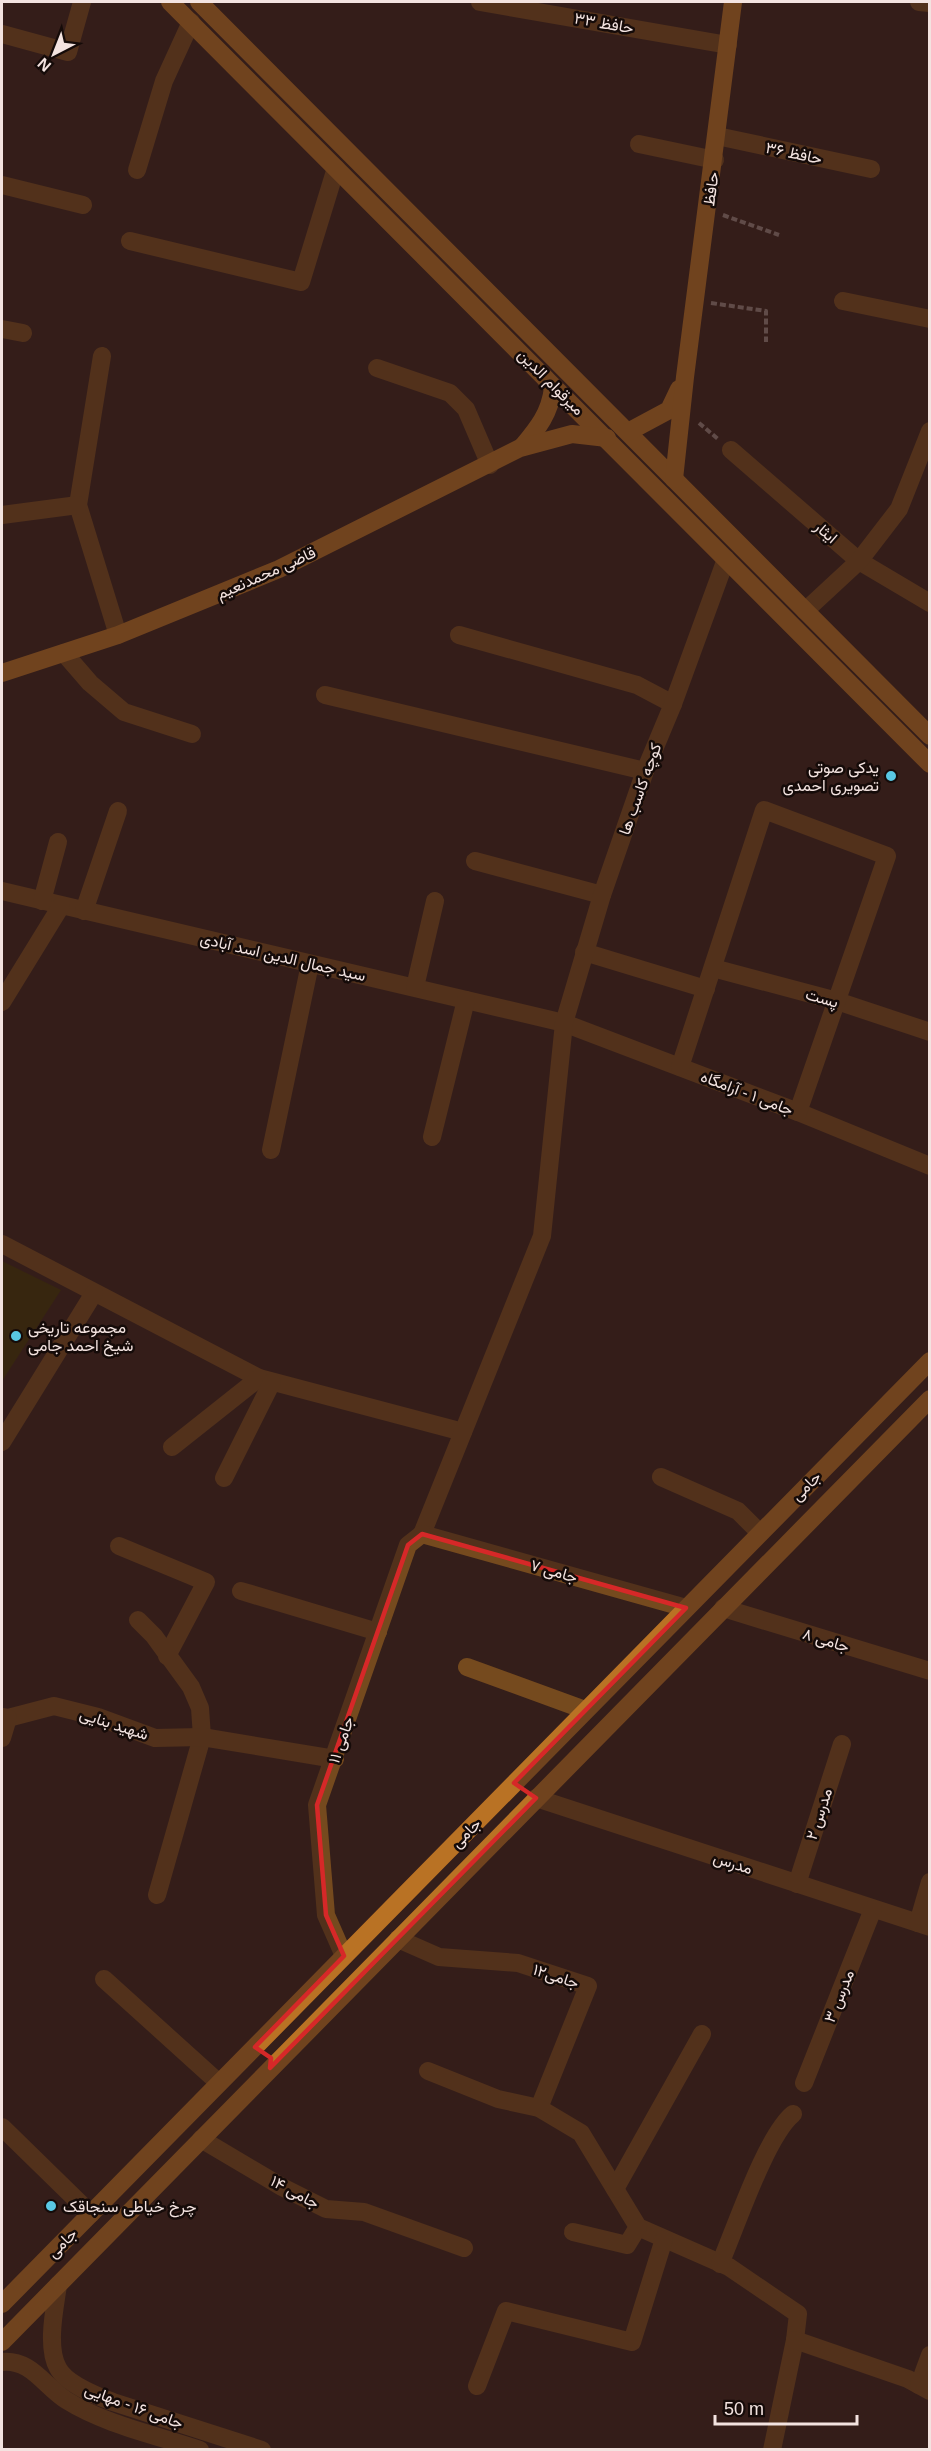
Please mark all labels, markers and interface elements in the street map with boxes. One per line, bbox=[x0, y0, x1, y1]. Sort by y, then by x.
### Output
street label: حافظ ۳۳ bbox=[573, 9, 635, 37]
north arrow bbox=[24, 24, 84, 84]
text: N bbox=[34, 55, 54, 75]
street label: حافظ ۳۶ bbox=[764, 139, 824, 167]
street label: حافظ bbox=[700, 170, 722, 207]
street label: میرقوام الدین bbox=[513, 346, 587, 420]
street label: ایثار bbox=[809, 517, 841, 548]
street label: قاضی محمدنعیم bbox=[214, 544, 319, 604]
street label: کوچه کاسب ها bbox=[616, 741, 667, 838]
place label: یدکی صوتی تصویری احمدی bbox=[782, 759, 879, 796]
marker: یدکی صوتی تصویری احمدی bbox=[884, 769, 898, 783]
street label: سید جمال الدین اسد آبادی bbox=[198, 930, 367, 986]
street label: پست bbox=[803, 985, 840, 1014]
street label: جامی ۱ - آرامگاه bbox=[698, 1068, 796, 1120]
place label: مجموعه تاریخی شیخ احمد جامی bbox=[28, 1319, 133, 1357]
marker: مجموعه تاریخی شیخ احمد جامی bbox=[9, 1329, 23, 1343]
street label: جامی bbox=[788, 1468, 826, 1505]
street label: جامی ۷ bbox=[528, 1556, 580, 1588]
street label: جامی ۸ bbox=[800, 1625, 852, 1657]
street label: شهید بنایی bbox=[77, 1705, 150, 1745]
street label: جامی ۱۱ bbox=[325, 1714, 359, 1766]
street label: مدرس ۲ bbox=[803, 1786, 837, 1842]
street label: جامی bbox=[448, 1815, 486, 1852]
street label: مدرس bbox=[711, 1849, 755, 1879]
street label: جامی۱۲ bbox=[530, 1961, 581, 1993]
street label: مدرس ۳ bbox=[821, 1967, 859, 2026]
street label: جامی ۱۴ bbox=[267, 2172, 322, 2214]
place label: چرخ خیاطی سنجاقک bbox=[63, 2198, 197, 2218]
marker: چرخ خیاطی سنجاقک bbox=[44, 2199, 58, 2213]
street label: جامی bbox=[44, 2225, 82, 2262]
street label: جامی ۱۶ - مهایی bbox=[82, 2380, 186, 2434]
scale bar bbox=[715, 2388, 858, 2426]
text: 50 m bbox=[724, 2399, 764, 2419]

